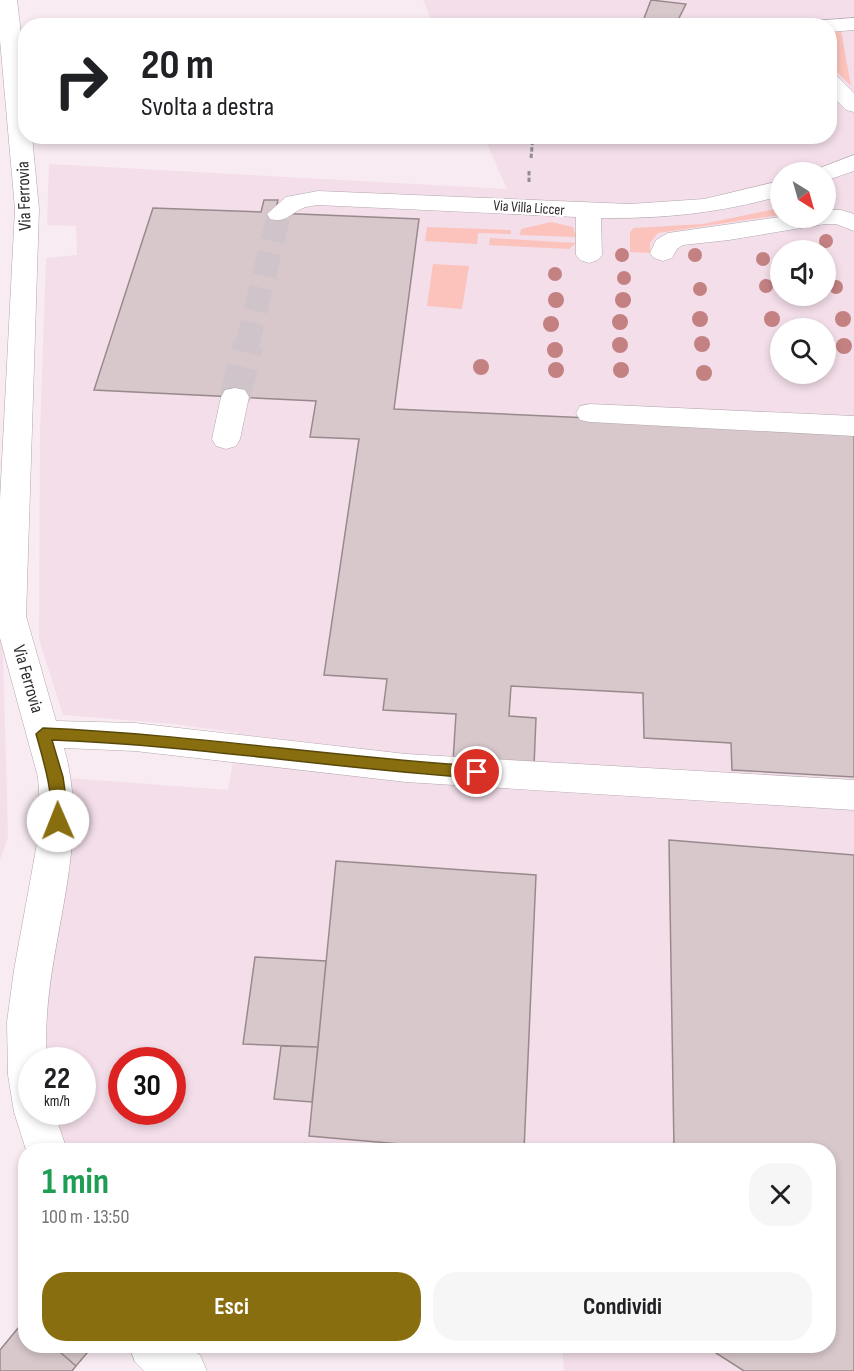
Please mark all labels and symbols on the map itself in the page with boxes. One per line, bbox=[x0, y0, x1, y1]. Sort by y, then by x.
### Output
street label: Via Ferrovia bbox=[12, 161, 36, 231]
north arrow bbox=[770, 162, 836, 228]
street label: Via Villa Liccer bbox=[493, 196, 566, 220]
street label: Via Ferrovia bbox=[8, 643, 48, 715]
pin bbox=[451, 746, 502, 797]
position arrow bbox=[26, 789, 90, 853]
speed limit sign: 30 bbox=[108, 1047, 186, 1125]

